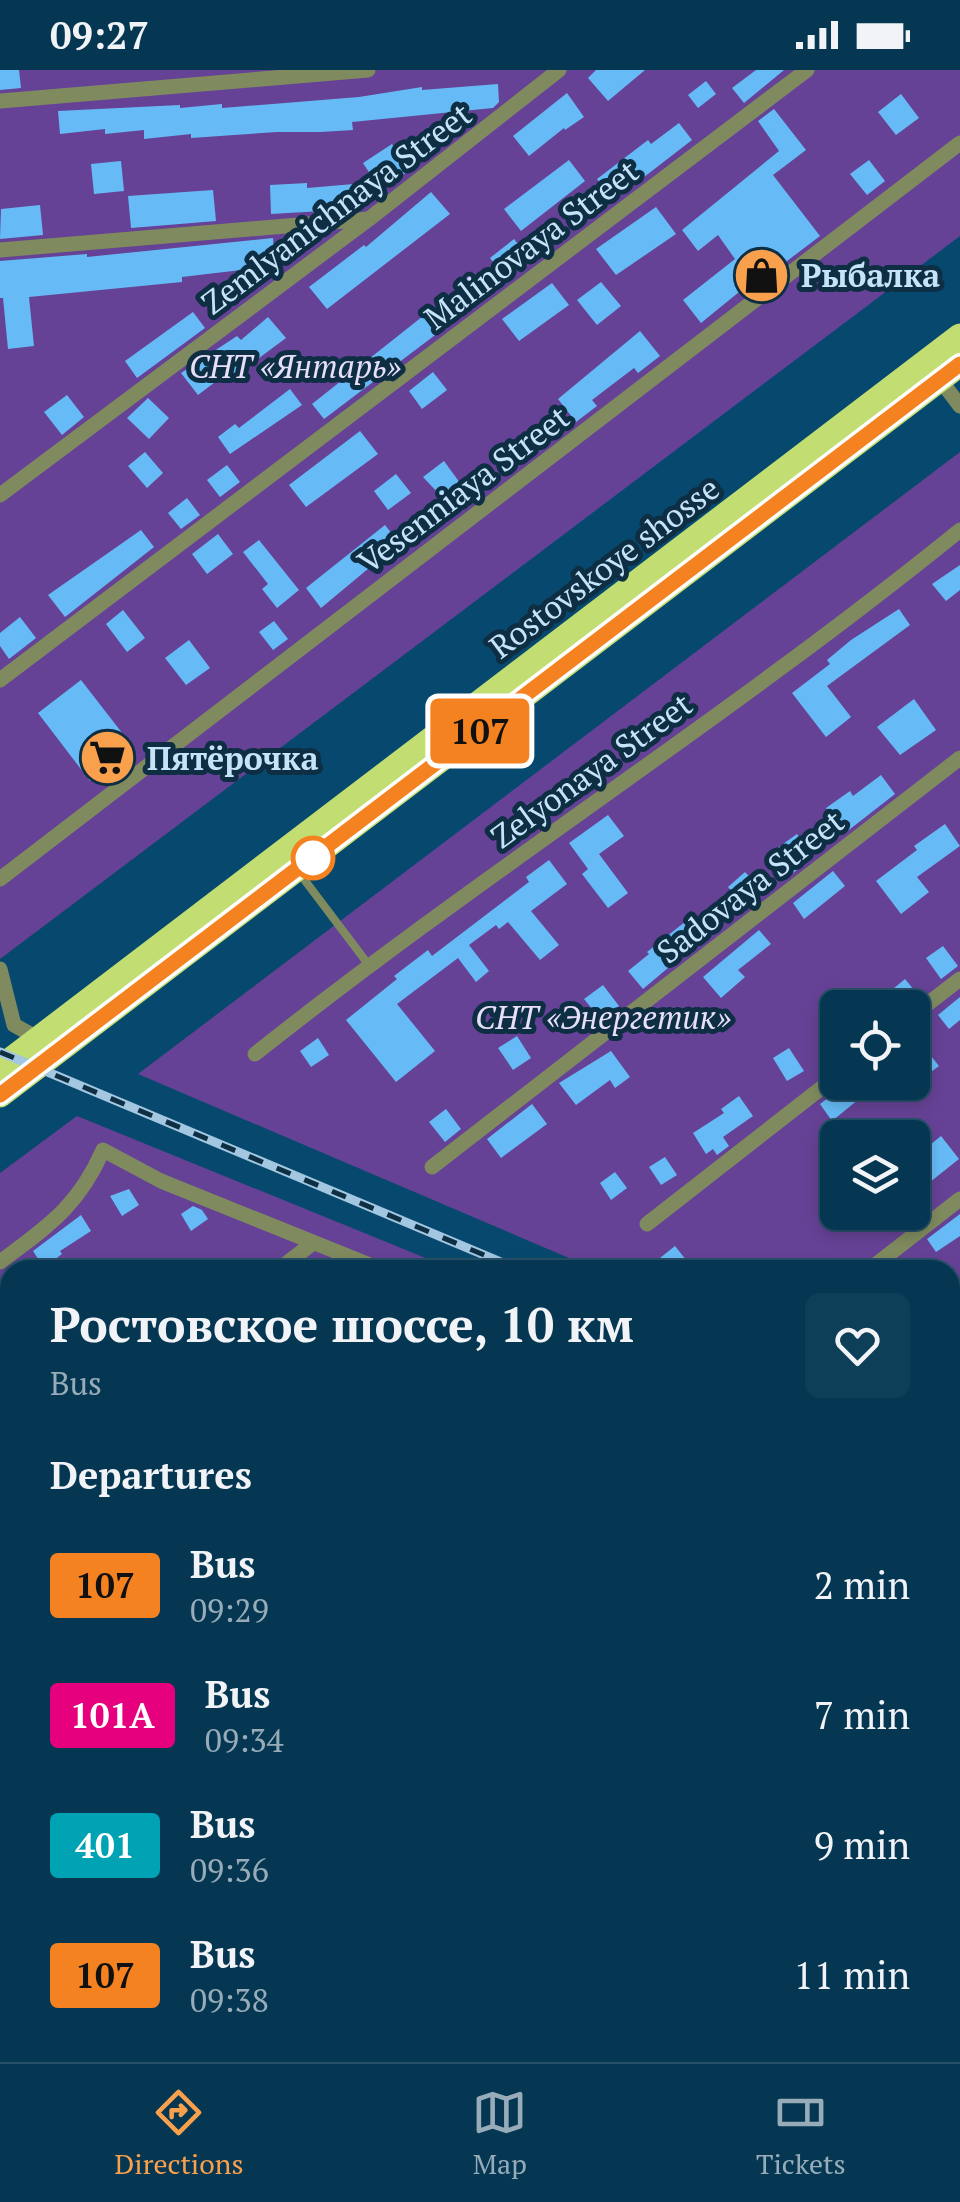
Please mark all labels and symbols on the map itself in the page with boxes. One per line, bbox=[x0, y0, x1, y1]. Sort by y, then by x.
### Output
street label: Zemlyanichnaya Street bbox=[193, 93, 479, 323]
street label: Malinovaya Street bbox=[416, 150, 646, 338]
shop icon: Рыбалка bbox=[732, 245, 792, 305]
place label: Рыбалка bbox=[801, 254, 940, 296]
park label: СНТ «Янтарь» bbox=[189, 345, 401, 387]
street label: Vesenniaya Street bbox=[349, 396, 577, 582]
street label: Rostovskoye shosse bbox=[481, 467, 727, 667]
street label: Zelyonaya Street bbox=[482, 683, 700, 857]
line badge: 107 bbox=[422, 698, 538, 764]
supermarket icon: Пятёрочка bbox=[78, 728, 138, 788]
place label: Пятёрочка bbox=[147, 737, 319, 779]
street label: Sadovaya Street bbox=[648, 800, 852, 972]
unlabelled marker bbox=[292, 837, 334, 879]
park label: СНТ «Энергетик» bbox=[475, 996, 731, 1038]

